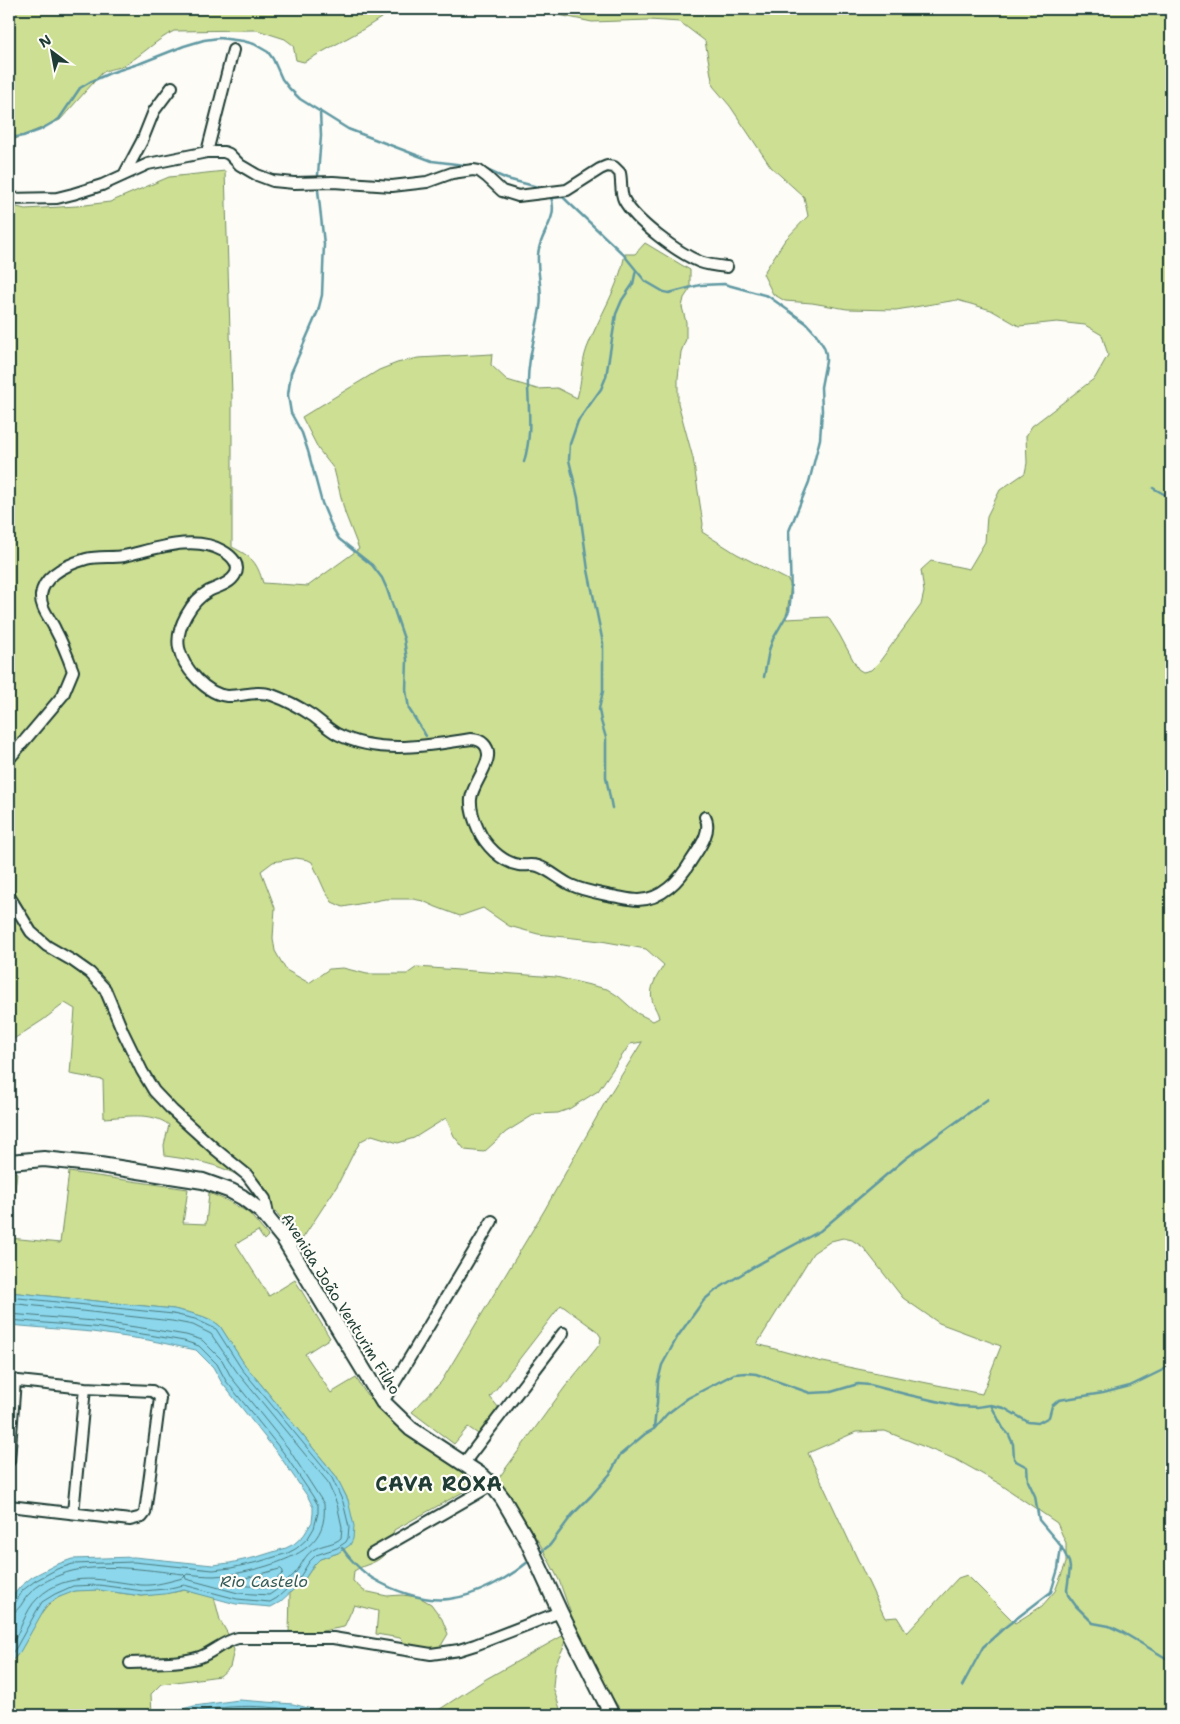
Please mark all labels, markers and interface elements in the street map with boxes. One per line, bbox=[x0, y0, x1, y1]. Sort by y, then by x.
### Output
north arrow bbox=[28, 28, 78, 78]
text: N bbox=[36, 30, 55, 52]
street label: Avenida João Venturim Filho bbox=[277, 1210, 405, 1398]
district label: CAVA ROXA bbox=[375, 1471, 503, 1497]
water label: Rio Castelo bbox=[220, 1571, 308, 1592]

